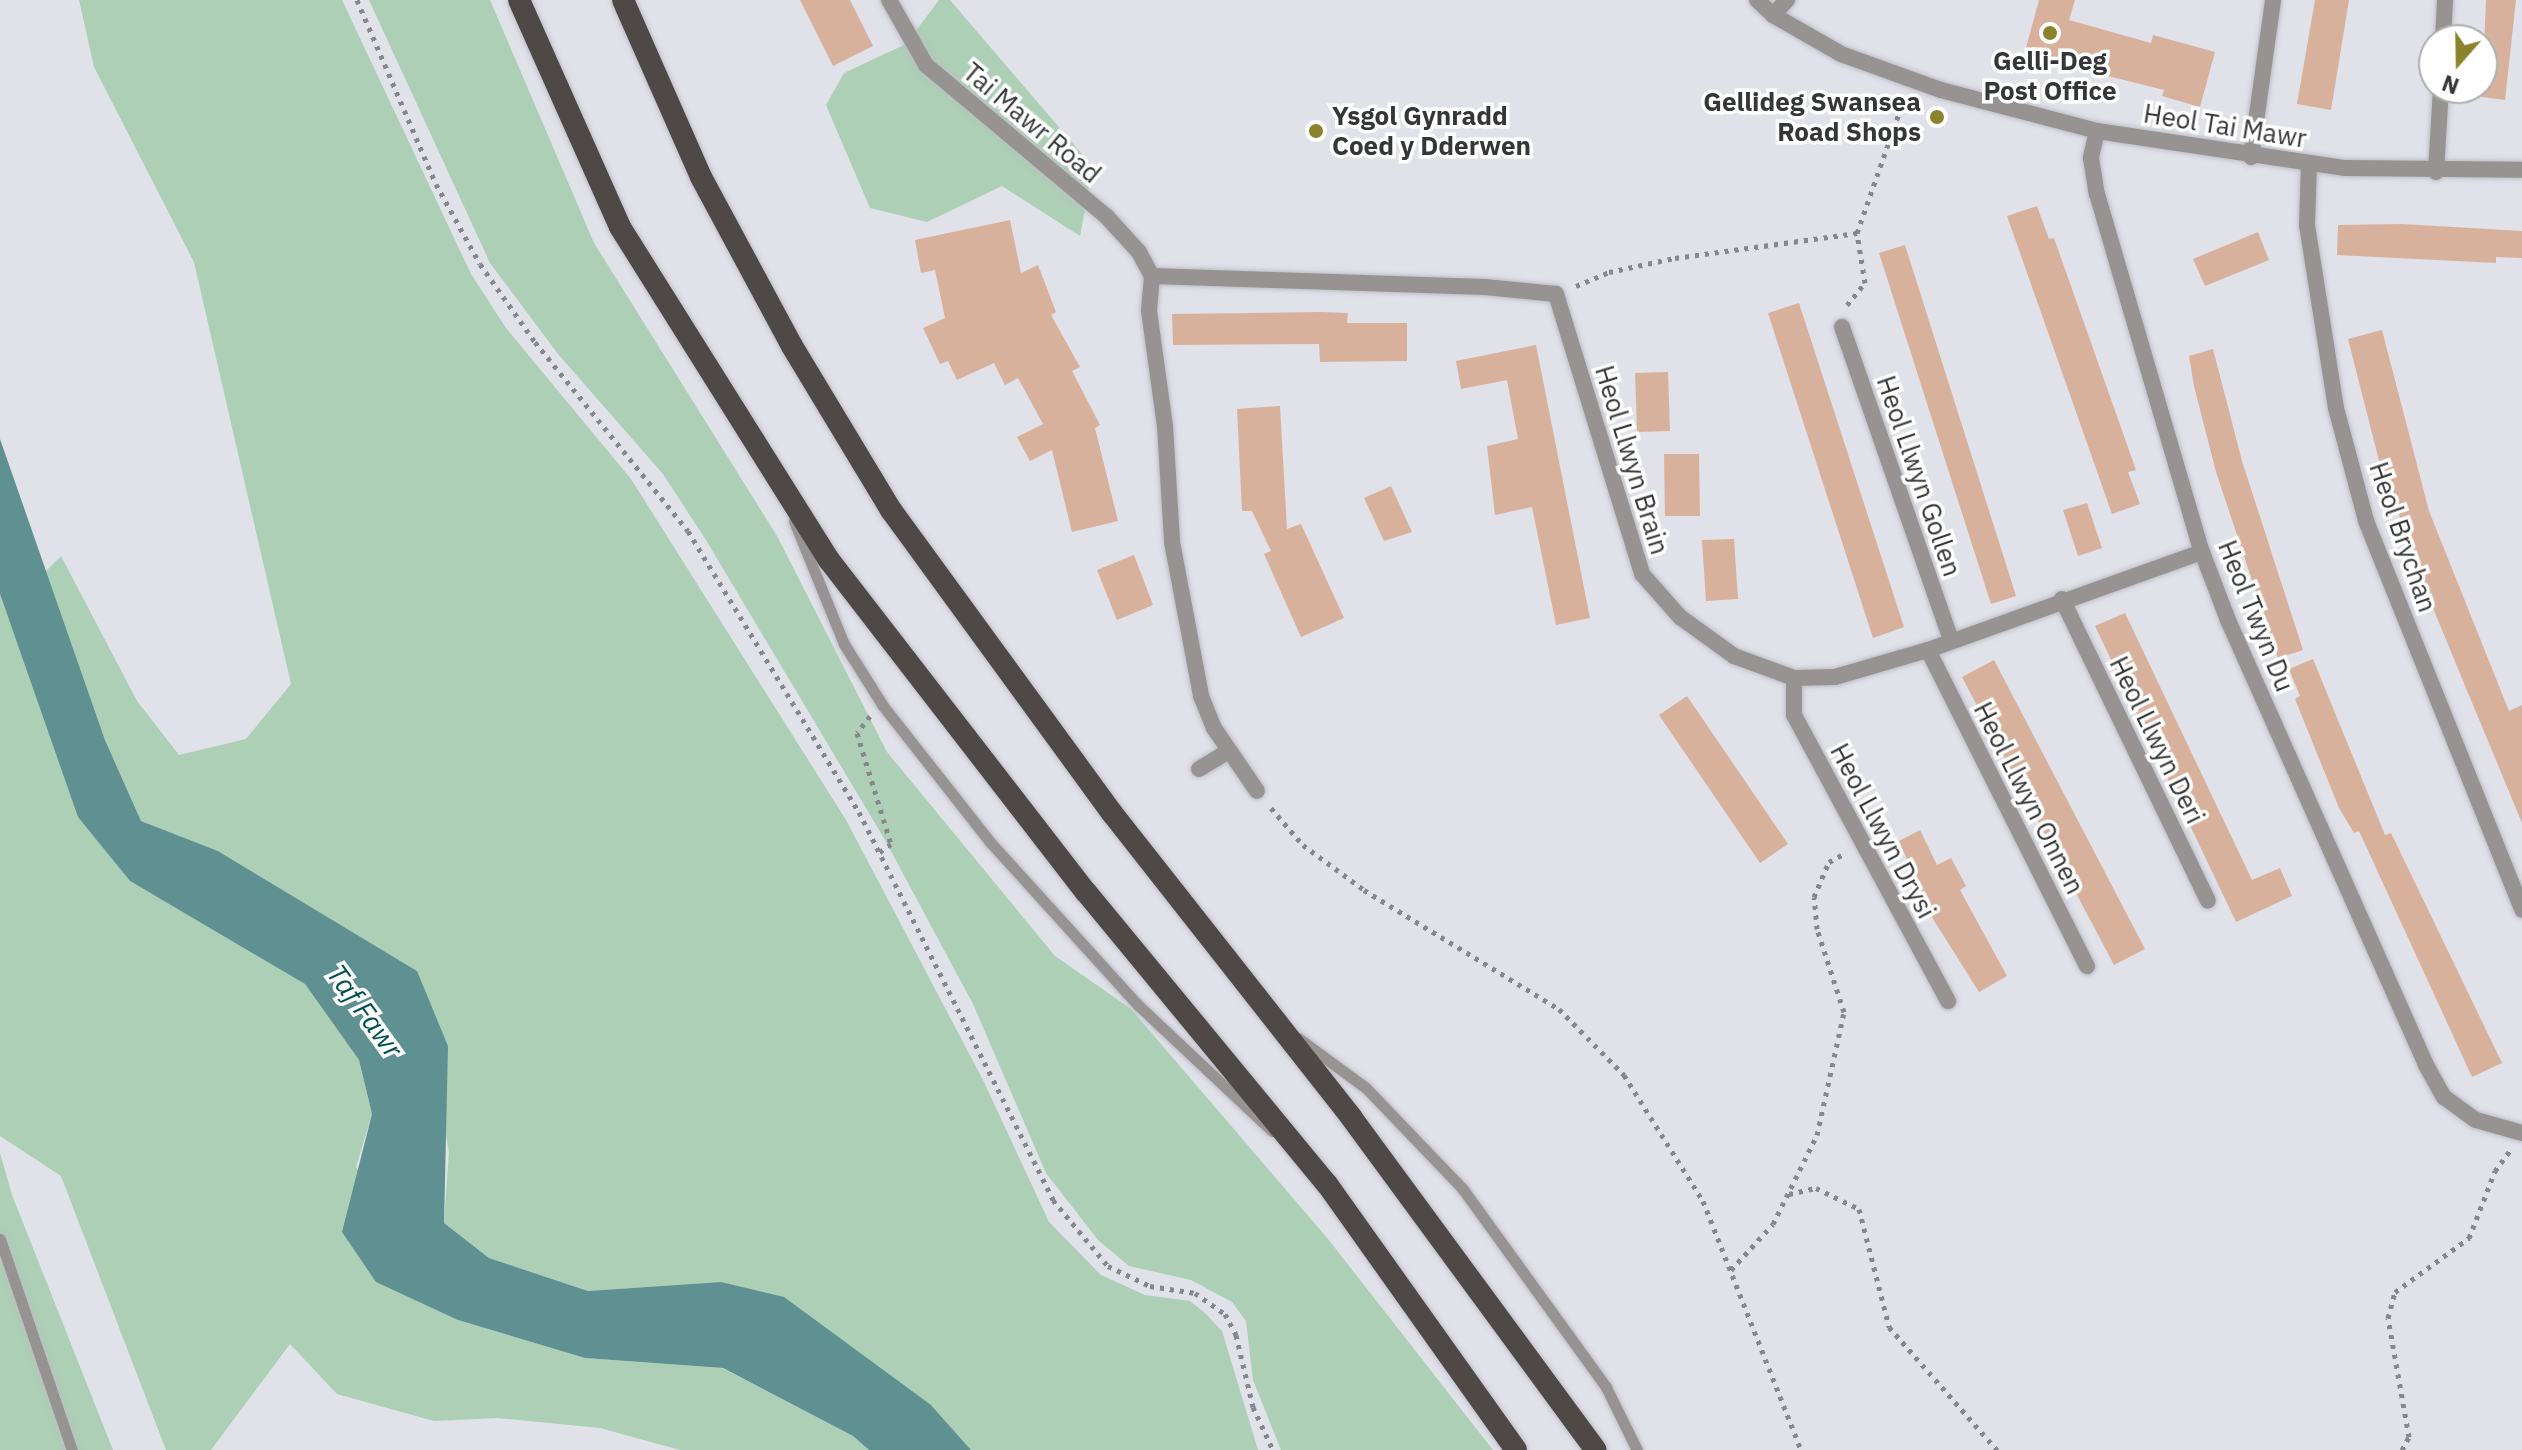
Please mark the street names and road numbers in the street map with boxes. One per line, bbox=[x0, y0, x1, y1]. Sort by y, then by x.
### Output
street label: Tai Mawr Road bbox=[957, 56, 1107, 190]
street label: Heol Tai Mawr bbox=[2141, 98, 2309, 154]
street label: Heol Llwyn Brain bbox=[1588, 362, 1676, 558]
street label: Heol Llwyn Gollen bbox=[1870, 372, 1968, 580]
street label: Heol Brychan bbox=[2363, 458, 2443, 616]
street label: Heol Twyn Du bbox=[2212, 536, 2300, 696]
street label: Heol Llwyn Deri bbox=[2103, 651, 2211, 829]
street label: Heol Llwyn Onnen bbox=[1967, 697, 2091, 899]
street label: Heol Llwyn Drysi bbox=[1824, 738, 1942, 924]

